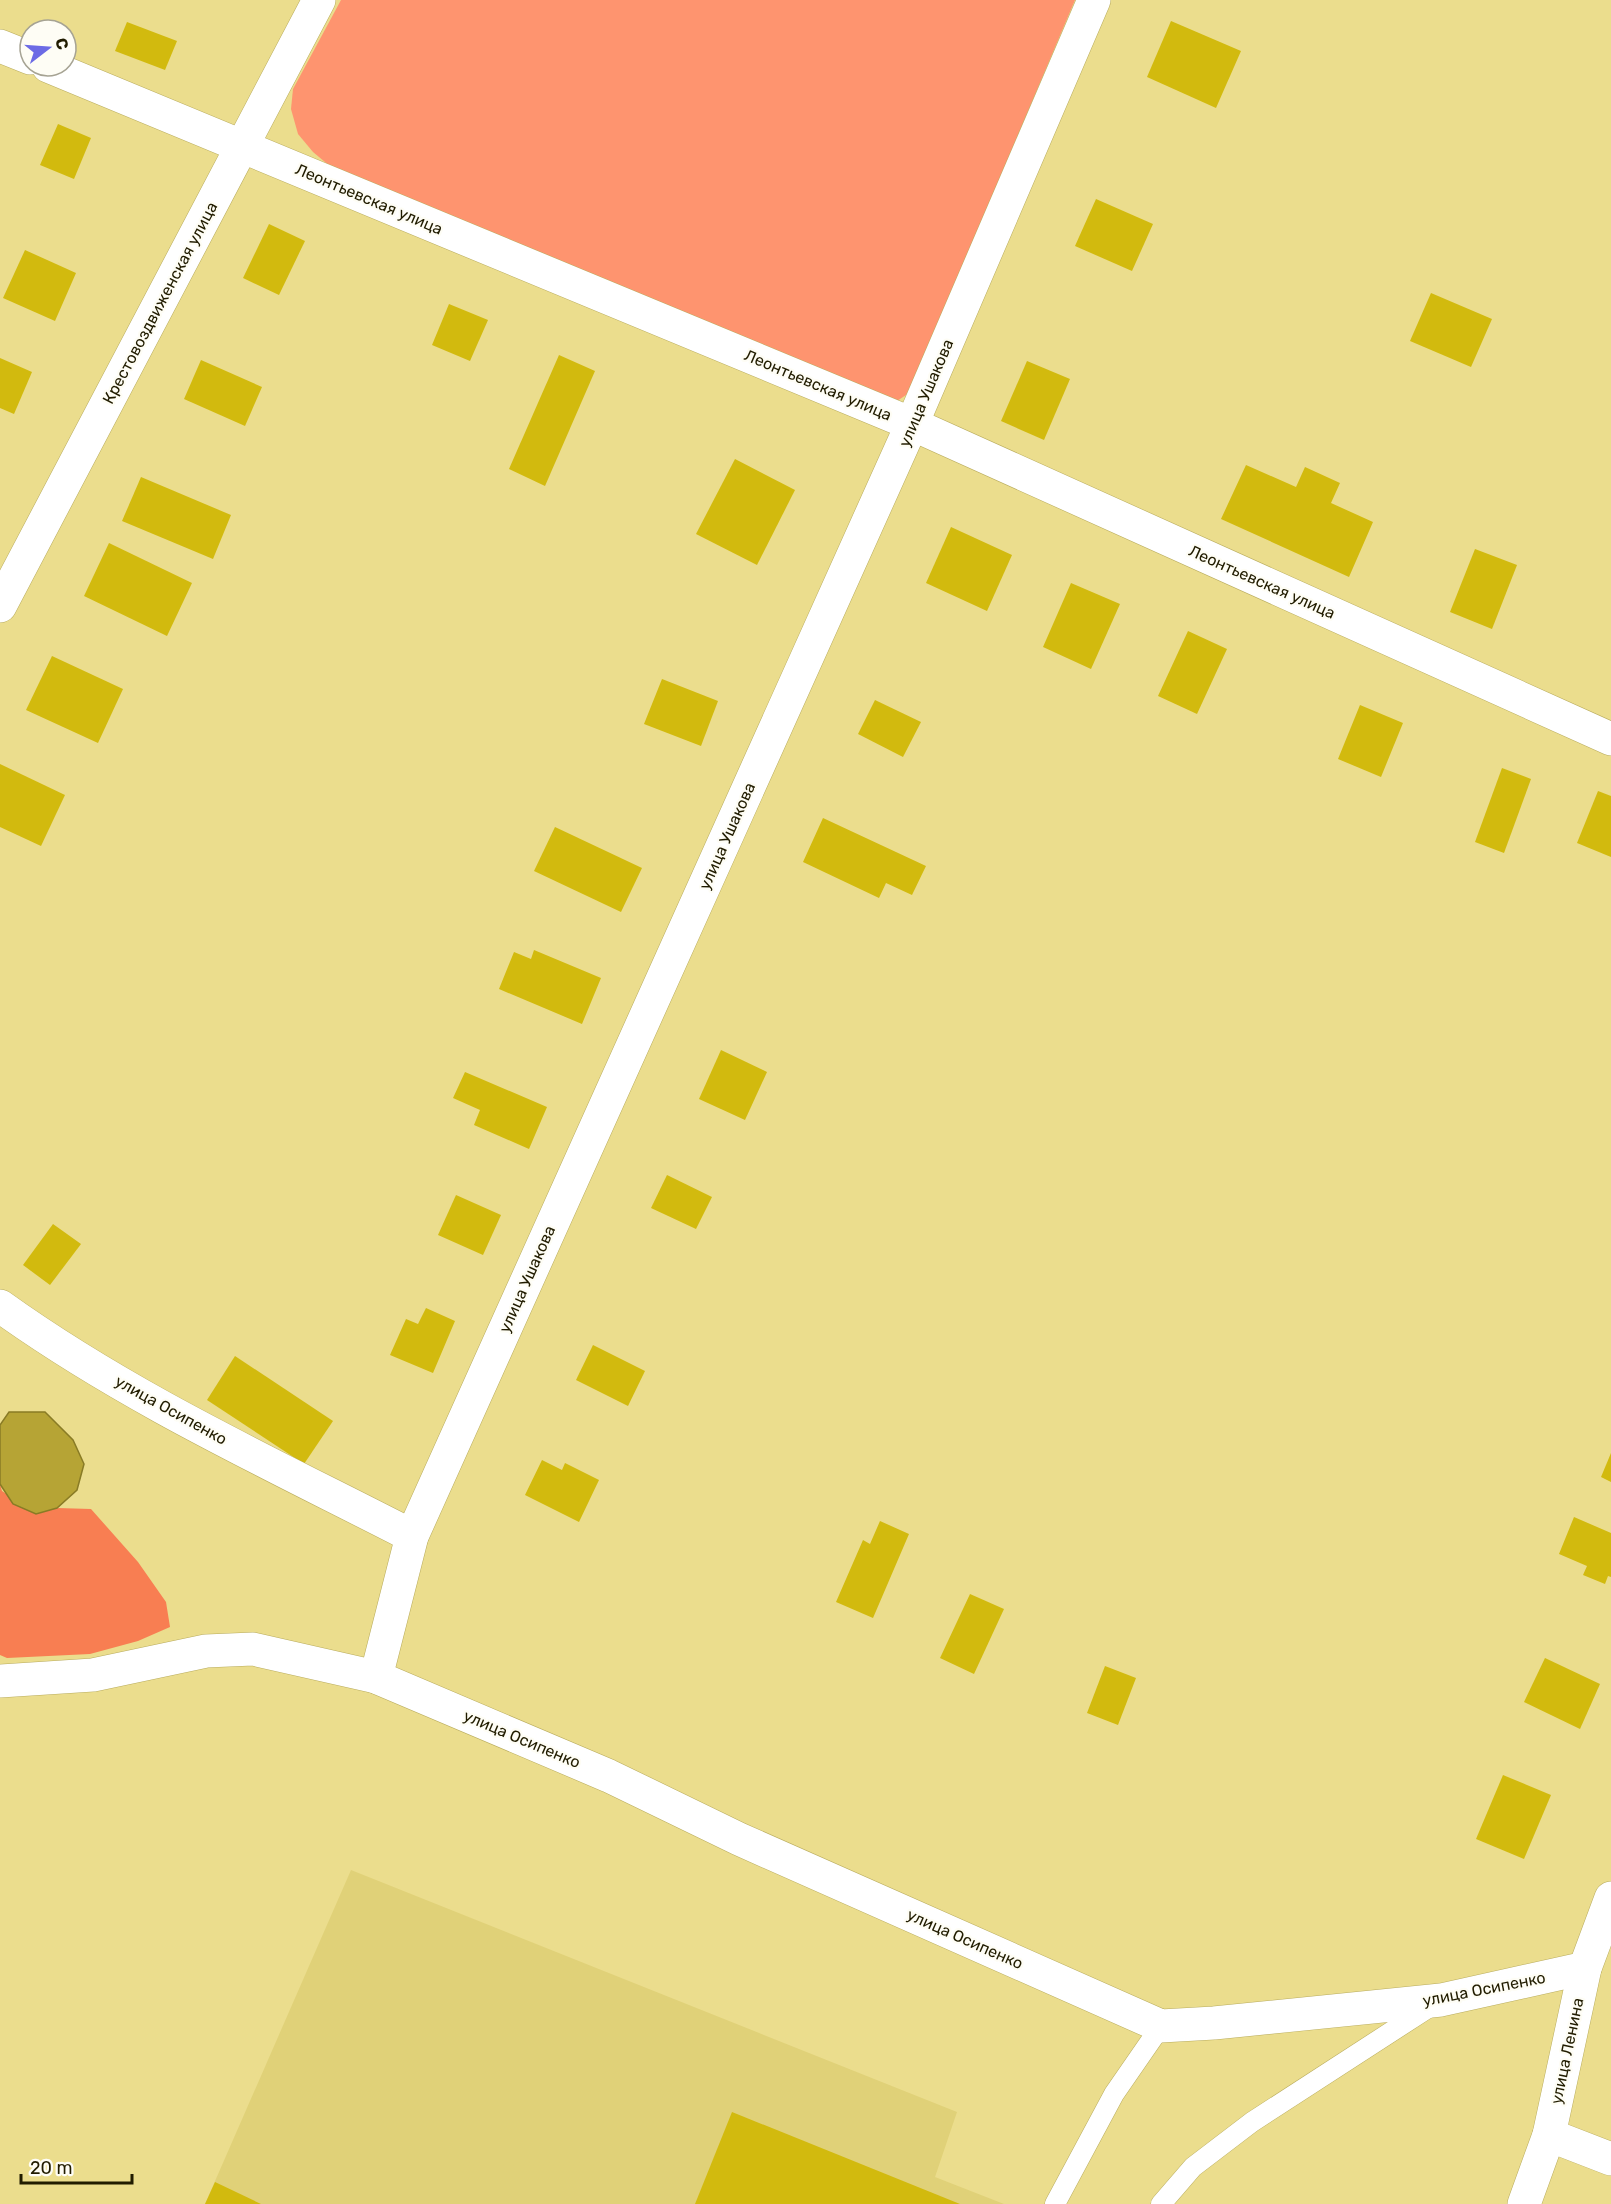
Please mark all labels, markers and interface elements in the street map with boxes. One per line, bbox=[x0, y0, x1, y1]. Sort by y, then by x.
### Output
north arrow bbox=[18, 18, 78, 78]
text: С bbox=[51, 36, 73, 52]
street label: Леонтьевская улица bbox=[292, 159, 446, 239]
street label: Крестовоздвиженская улица bbox=[99, 199, 221, 407]
street label: улица Ушакова bbox=[895, 336, 957, 450]
street label: Леонтьевская улица bbox=[741, 345, 895, 425]
street label: Леонтьевская улица bbox=[1186, 541, 1338, 623]
street label: улица Ушакова bbox=[695, 779, 759, 893]
street label: улица Ушакова bbox=[495, 1222, 559, 1336]
street label: улица Осипенко bbox=[112, 1371, 230, 1449]
street label: улица Осипенко bbox=[461, 1706, 583, 1772]
street label: улица Осипенко bbox=[904, 1905, 1026, 1973]
street label: улица Осипенко bbox=[1421, 1968, 1547, 2010]
street label: улица Ленина bbox=[1546, 1996, 1588, 2106]
scale bar bbox=[21, 2147, 132, 2185]
text: 20 m bbox=[30, 2157, 72, 2179]

